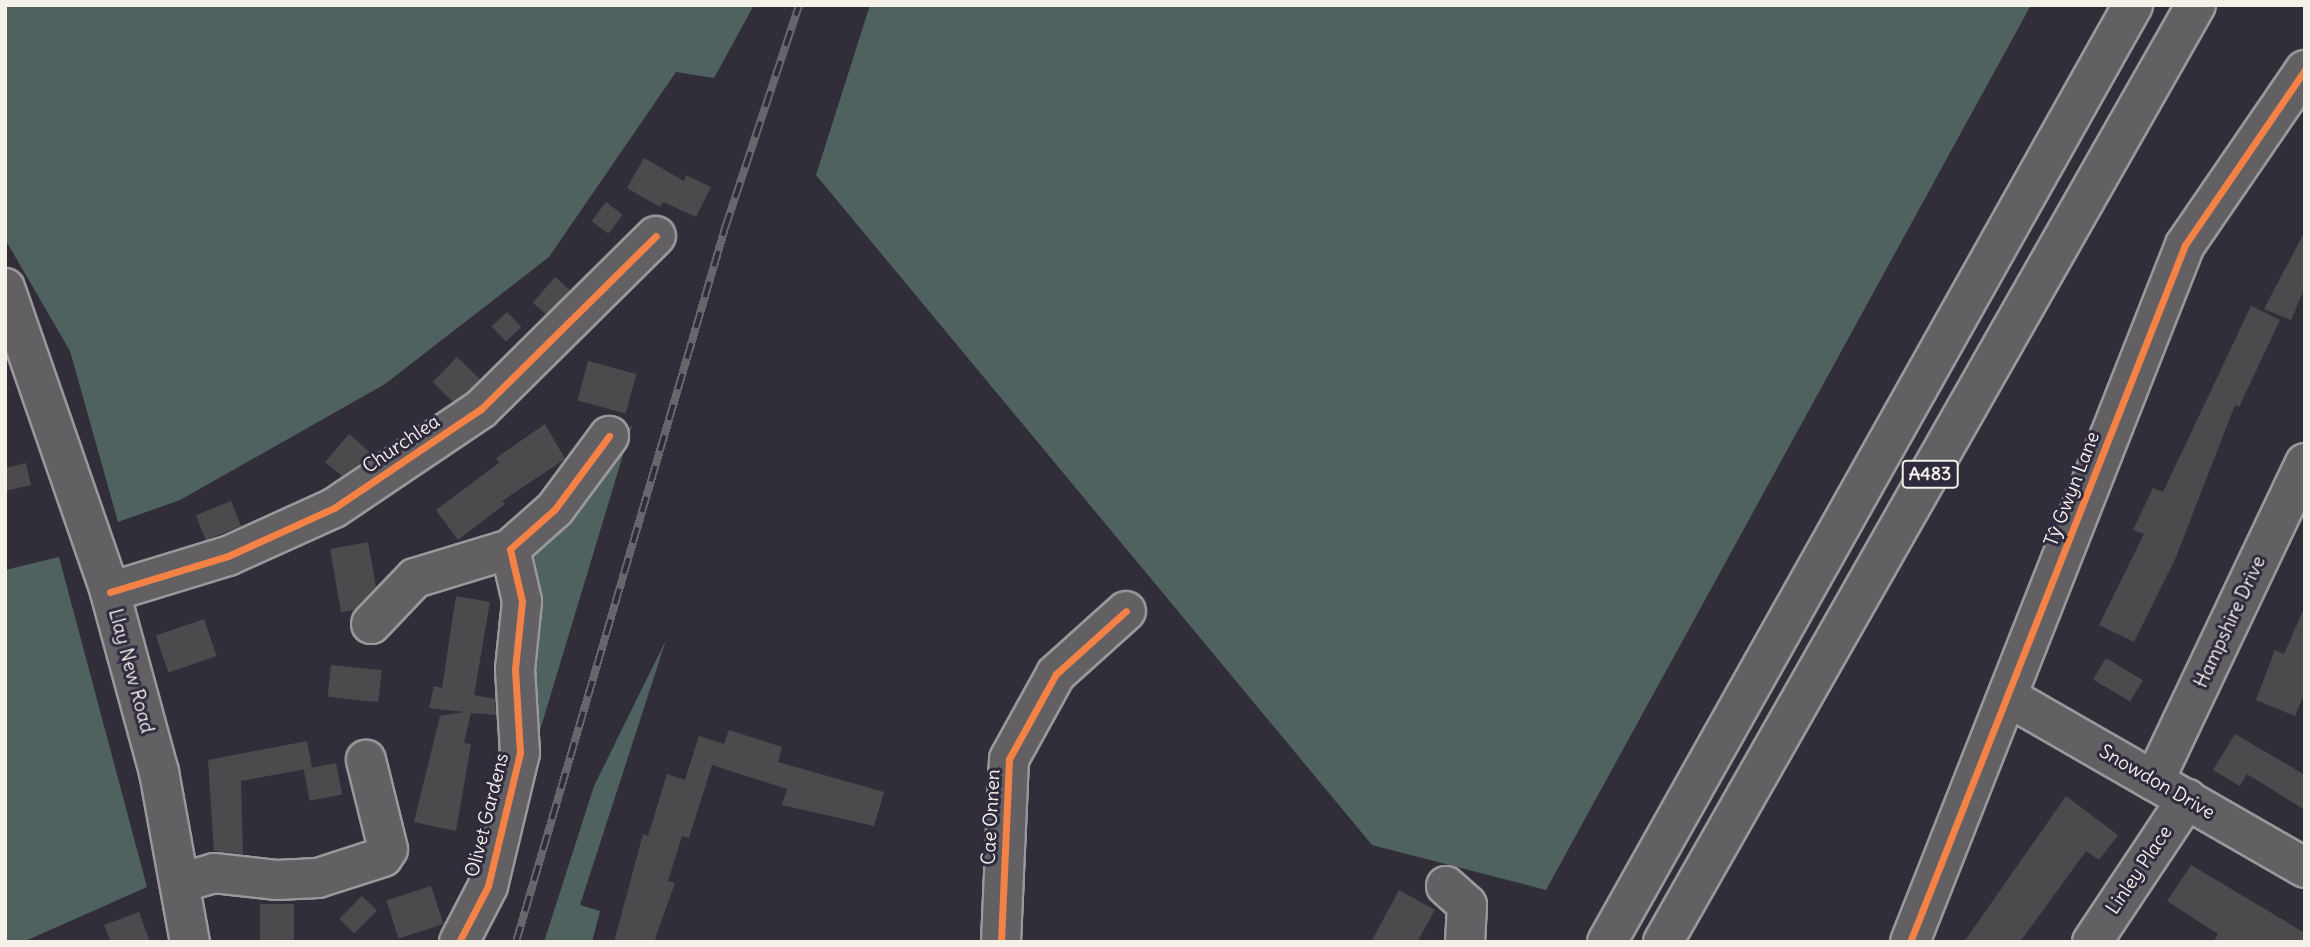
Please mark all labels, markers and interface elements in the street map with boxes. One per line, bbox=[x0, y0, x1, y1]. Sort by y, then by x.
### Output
street label: Churchlea bbox=[358, 410, 444, 478]
street label: Tŷ Gwyn Lane bbox=[2040, 428, 2104, 550]
road number: A483 bbox=[1900, 460, 1960, 488]
street label: Hampshire Drive bbox=[2190, 553, 2270, 691]
street label: Llay New Road bbox=[103, 606, 159, 736]
street label: Snowdon Drive bbox=[2095, 740, 2219, 824]
street label: Olivet Gardens bbox=[461, 751, 513, 879]
street label: Cae Onnen bbox=[977, 769, 1005, 865]
street label: Linley Place bbox=[2101, 822, 2177, 918]

